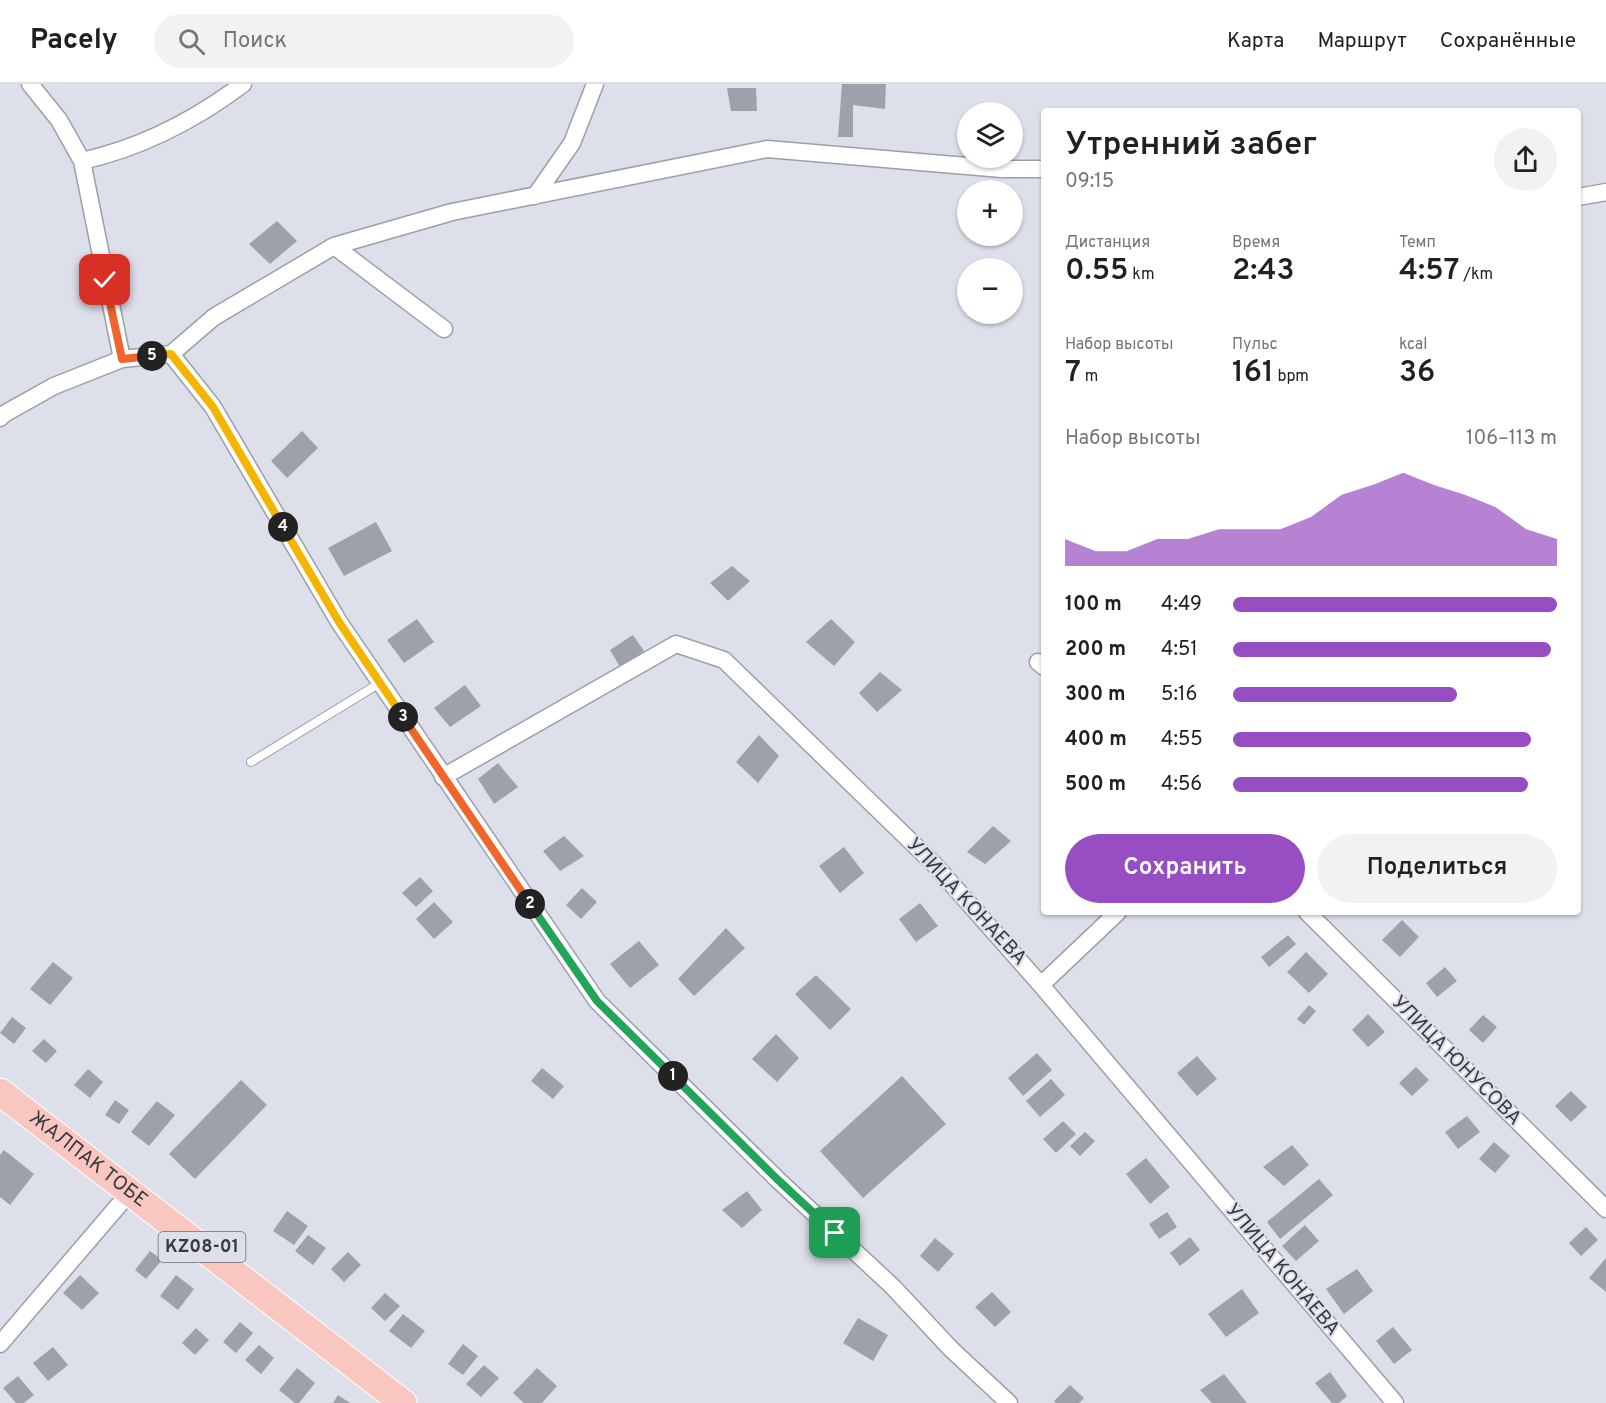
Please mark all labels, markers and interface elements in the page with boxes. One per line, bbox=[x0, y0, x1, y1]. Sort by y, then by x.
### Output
search box bbox=[154, 14, 574, 68]
text: Pacely bbox=[30, 23, 118, 59]
icon: search bbox=[175, 25, 208, 58]
text: Поиск bbox=[223, 28, 287, 55]
text: Карта bbox=[1227, 28, 1284, 55]
text: Маршрут bbox=[1317, 28, 1407, 55]
text: Сохранённые bbox=[1440, 28, 1576, 55]
map controls bbox=[957, 102, 1023, 324]
button: layers bbox=[957, 102, 1023, 168]
text: Утренний забег bbox=[1065, 125, 1317, 167]
button: share bbox=[1494, 128, 1557, 191]
text: 09:15 bbox=[1065, 169, 1114, 195]
button: + bbox=[957, 180, 1023, 246]
text: Дистанция bbox=[1065, 233, 1150, 253]
text: Время bbox=[1232, 233, 1280, 253]
text: Темп bbox=[1399, 233, 1436, 253]
text: 0.55 bbox=[1065, 253, 1129, 290]
text: 2:43 bbox=[1232, 253, 1295, 290]
text: 4:57 bbox=[1399, 253, 1459, 290]
pin bbox=[79, 254, 130, 305]
button: − bbox=[957, 258, 1023, 324]
icon: check bbox=[88, 263, 121, 296]
text: km bbox=[1129, 265, 1154, 285]
text: /km bbox=[1459, 265, 1493, 285]
text: Набор высоты bbox=[1065, 335, 1173, 355]
text: Пульс bbox=[1232, 335, 1278, 355]
text: kcal bbox=[1399, 335, 1427, 355]
pin: 5 bbox=[137, 341, 167, 371]
text: 5 bbox=[147, 346, 157, 366]
text: 7 bbox=[1065, 355, 1081, 392]
text: 161 bbox=[1232, 355, 1274, 392]
text: 36 bbox=[1399, 355, 1435, 392]
text: m bbox=[1081, 367, 1098, 387]
text: bpm bbox=[1274, 367, 1309, 387]
text: Набор высоты bbox=[1065, 426, 1201, 452]
text: 106–113 m bbox=[1466, 426, 1557, 452]
pin: 4 bbox=[268, 512, 298, 542]
text: 4 bbox=[278, 517, 288, 537]
text: 100 m bbox=[1065, 592, 1122, 618]
text: 4:49 bbox=[1161, 592, 1202, 618]
text: 200 m bbox=[1065, 637, 1126, 663]
text: 4:51 bbox=[1161, 637, 1198, 663]
text: 300 m bbox=[1065, 682, 1126, 708]
text: 5:16 bbox=[1161, 682, 1197, 708]
pin: 3 bbox=[388, 702, 418, 732]
text: 3 bbox=[398, 707, 408, 727]
text: 400 m bbox=[1065, 727, 1127, 753]
text: 4:55 bbox=[1161, 727, 1203, 753]
text: 500 m bbox=[1065, 772, 1126, 798]
text: 4:56 bbox=[1161, 772, 1202, 798]
street label: УЛИЦА КОНАЕВА bbox=[900, 833, 1032, 971]
button: Сохранить bbox=[1065, 834, 1305, 903]
button: Поделиться bbox=[1317, 834, 1557, 903]
pin: 2 bbox=[515, 889, 545, 919]
text: 2 bbox=[525, 894, 535, 914]
street label: УЛИЦА ЮНУСОВА bbox=[1385, 990, 1527, 1132]
pin: 1 bbox=[658, 1061, 688, 1091]
text: 1 bbox=[670, 1066, 676, 1086]
street label: ЖАЛПАК ТОБЕ bbox=[23, 1106, 153, 1214]
street label: УЛИЦА КОНАЕВА bbox=[1219, 1198, 1345, 1342]
pin bbox=[809, 1207, 860, 1258]
icon: arrive bbox=[818, 1216, 851, 1249]
road number: KZ08-01 bbox=[158, 1232, 246, 1262]

